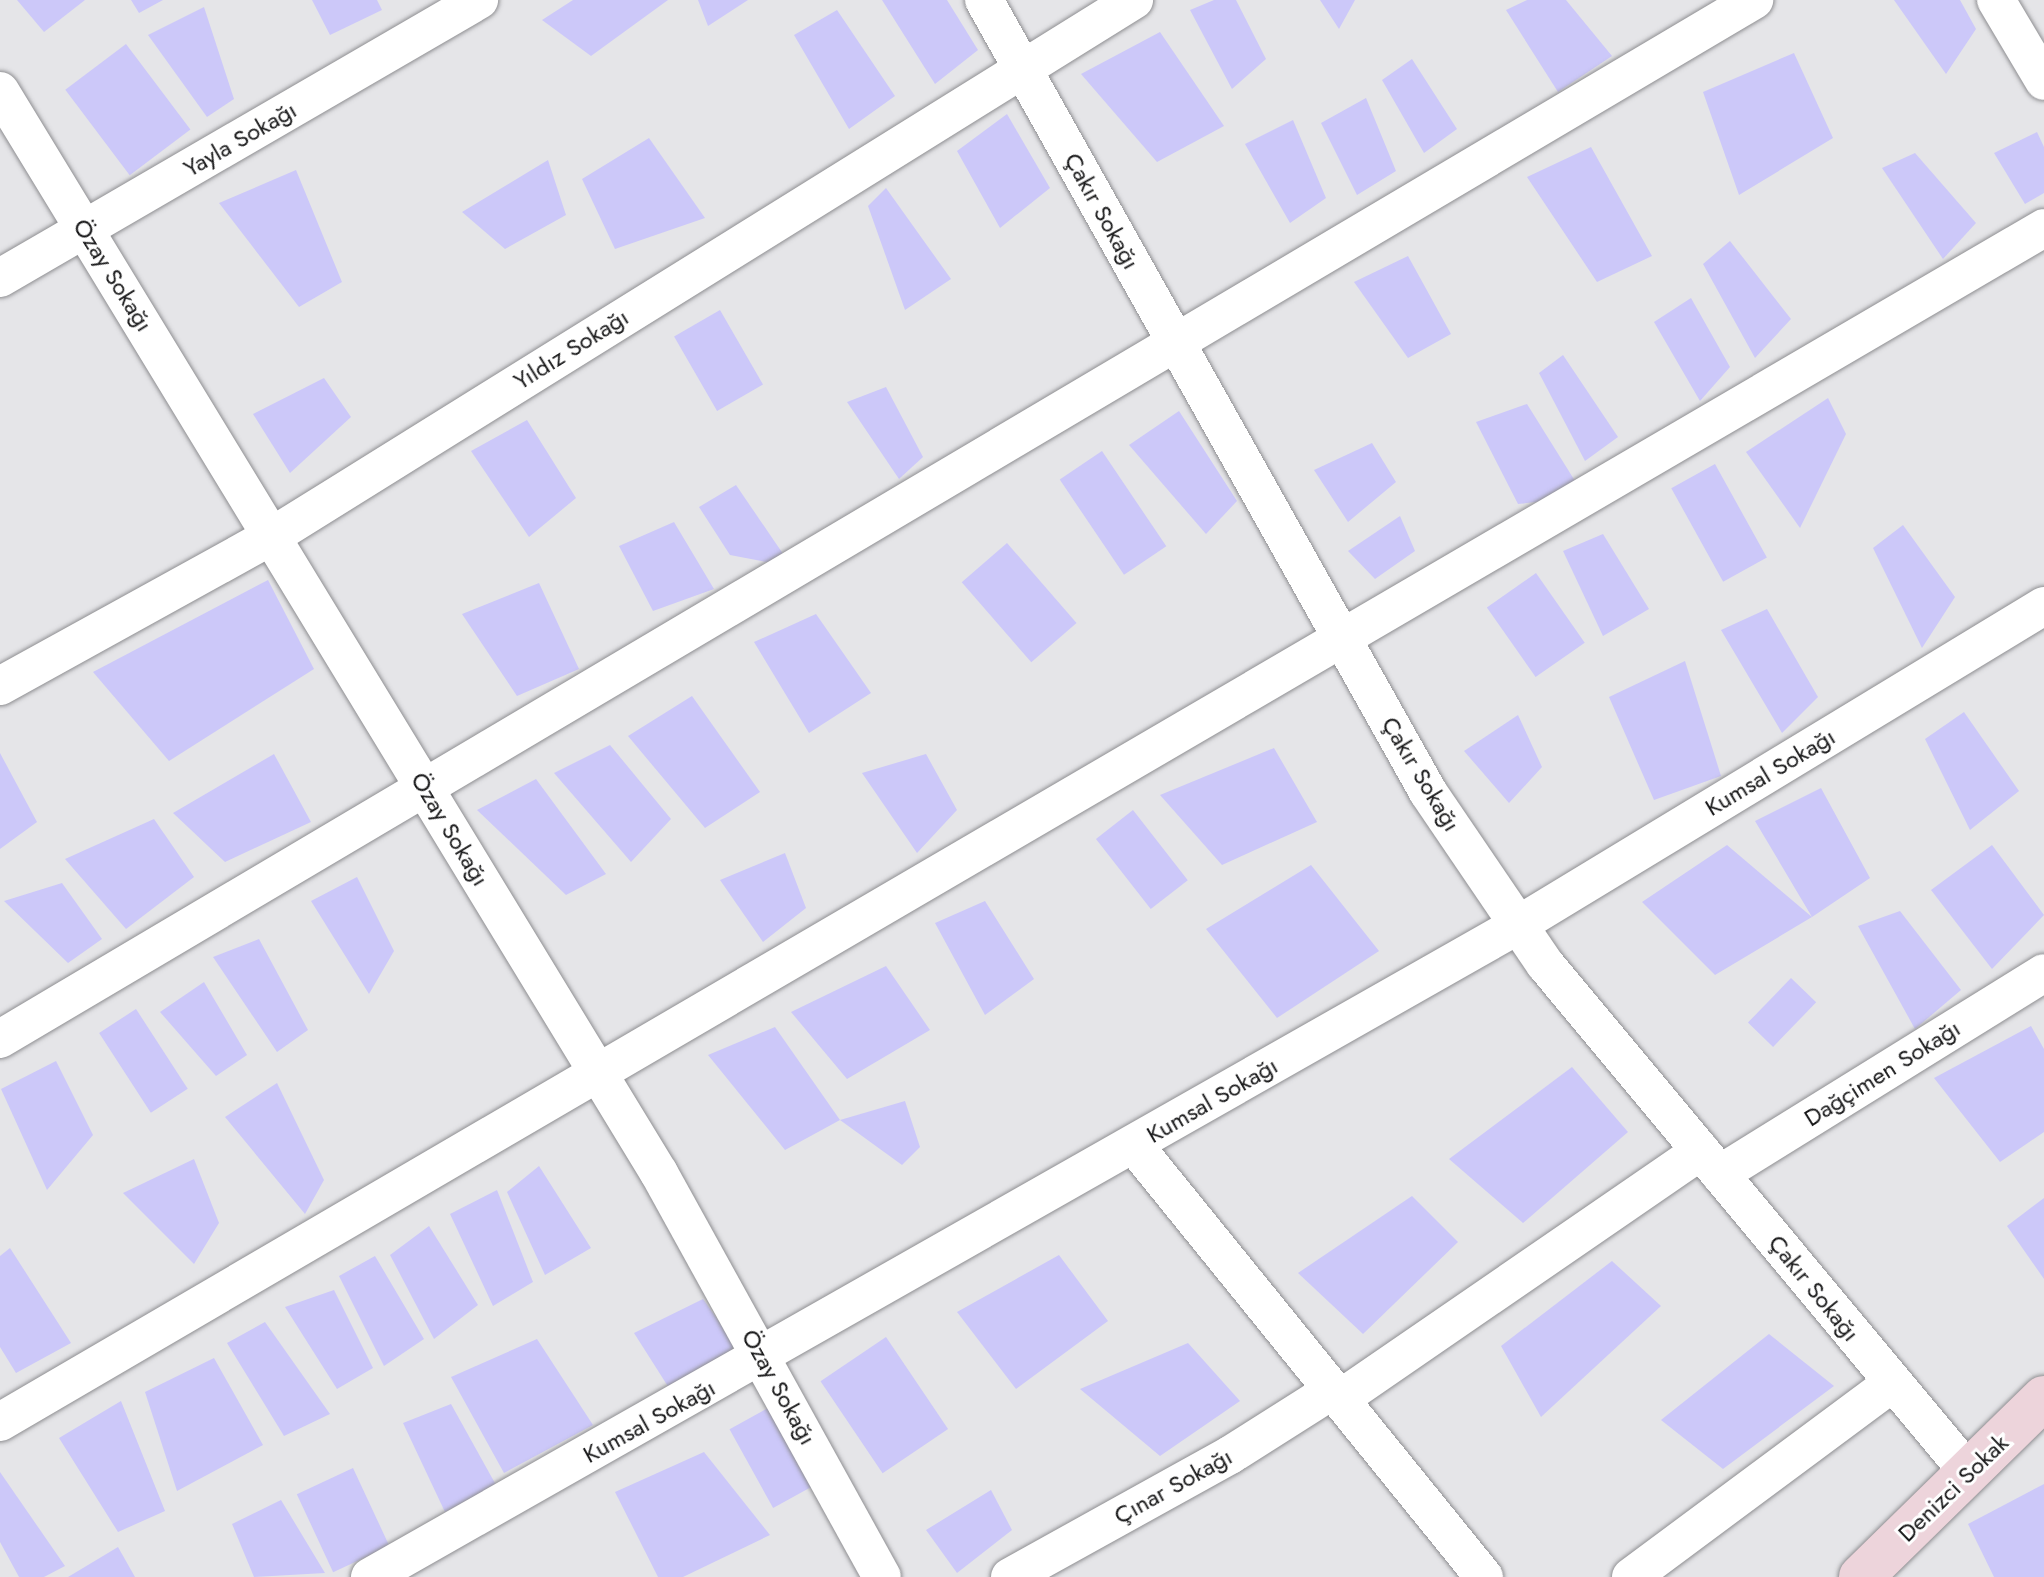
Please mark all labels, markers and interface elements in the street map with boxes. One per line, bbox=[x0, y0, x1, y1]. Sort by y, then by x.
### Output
street label: Yayla Sokağı bbox=[178, 95, 302, 183]
street label: Çakır Sokağı bbox=[1058, 148, 1146, 274]
street label: Özay Sokağı bbox=[67, 213, 159, 337]
street label: Yıldız Sokağı bbox=[508, 302, 634, 396]
street label: Çakır Sokağı bbox=[1376, 712, 1466, 836]
street label: Kumsal Sokağı bbox=[1700, 722, 1840, 822]
street label: Özay Sokağı bbox=[405, 767, 495, 891]
street label: Dağçimen Sokağı bbox=[1799, 1014, 1965, 1132]
street label: Kumsal Sokağı bbox=[1141, 1051, 1283, 1149]
street label: Çakır Sokağı bbox=[1762, 1229, 1866, 1347]
street label: Özay Sokağı bbox=[736, 1324, 822, 1450]
street label: Kumsal Sokağı bbox=[578, 1373, 720, 1469]
street label: Denizci Sokak bbox=[1892, 1428, 2014, 1548]
street label: Çınar Sokağı bbox=[1109, 1442, 1237, 1530]

